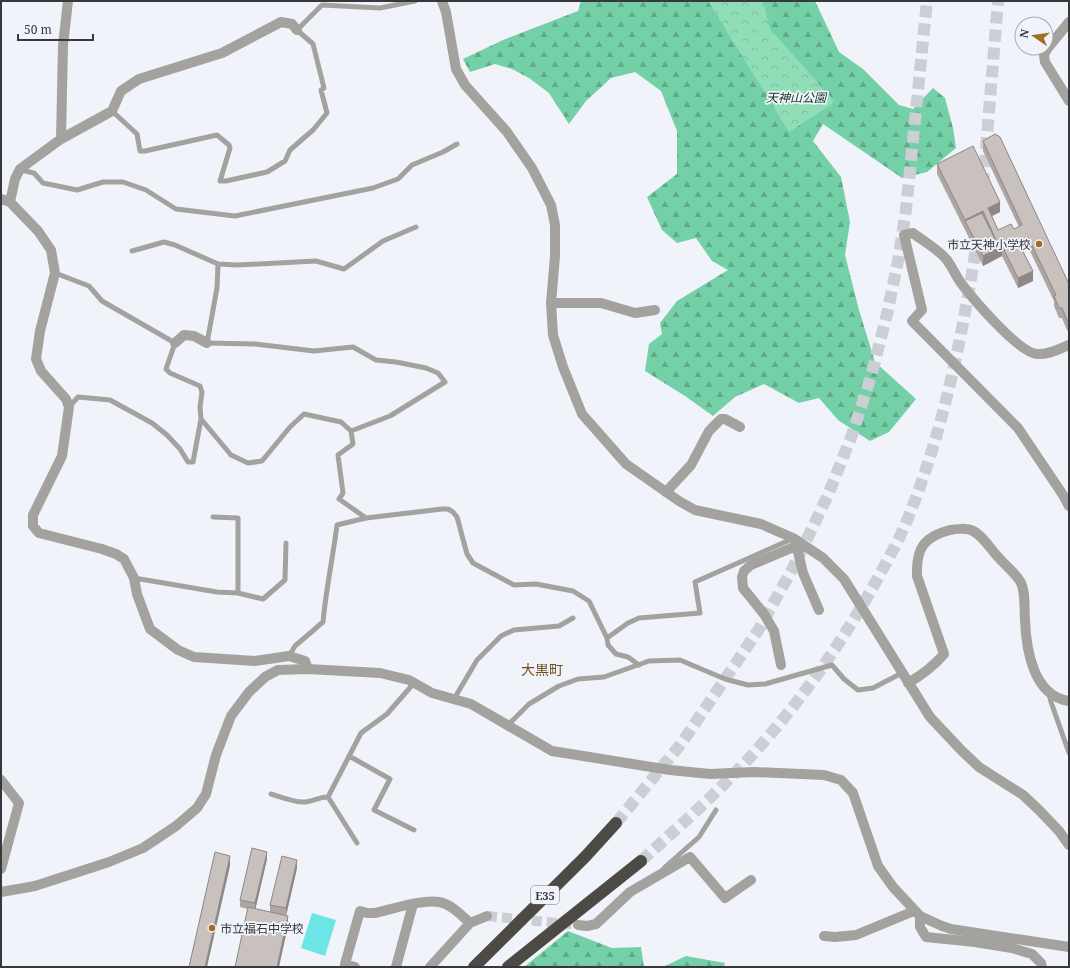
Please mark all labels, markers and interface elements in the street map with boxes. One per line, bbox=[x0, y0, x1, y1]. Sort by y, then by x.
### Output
scale bar bbox=[18, 16, 93, 42]
north arrow bbox=[1014, 16, 1054, 56]
text: 50 m bbox=[24, 21, 52, 38]
text: N bbox=[1015, 27, 1032, 40]
park label: 天神山公園 bbox=[766, 89, 828, 106]
place label: 市立天神小学校 bbox=[947, 236, 1031, 253]
marker: 市立天神小学校 bbox=[1034, 239, 1044, 249]
district label: 大黒町 bbox=[521, 660, 563, 679]
road number: E35 bbox=[531, 886, 559, 904]
place label: 市立福石中学校 bbox=[220, 920, 304, 937]
marker: 市立福石中学校 bbox=[207, 923, 217, 933]

